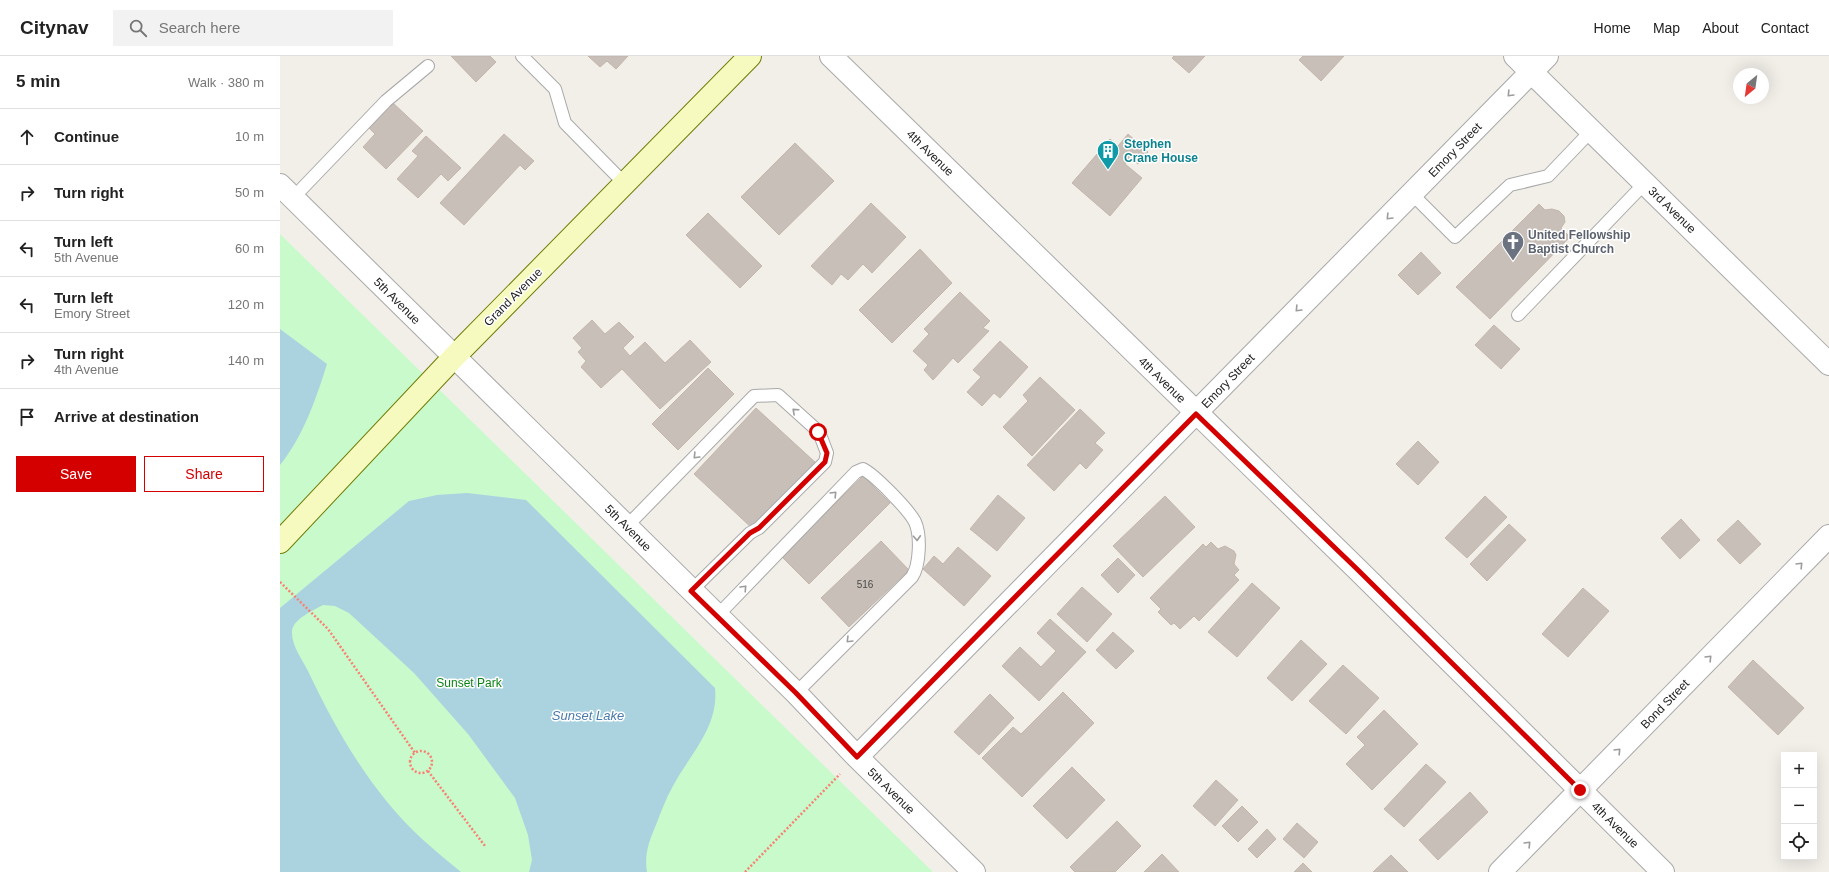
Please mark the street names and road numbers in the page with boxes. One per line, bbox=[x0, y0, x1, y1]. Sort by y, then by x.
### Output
street label: Emory Street bbox=[1426, 119, 1485, 180]
street label: 4th Avenue bbox=[904, 127, 957, 179]
street label: 3rd Avenue bbox=[1645, 184, 1699, 236]
street label: Grand Avenue bbox=[481, 265, 545, 329]
street label: 5th Avenue bbox=[371, 275, 423, 327]
street label: Emory Street bbox=[1199, 350, 1258, 411]
street label: 4th Avenue bbox=[1136, 354, 1189, 406]
street label: 5th Avenue bbox=[602, 502, 654, 554]
street label: Bond Street bbox=[1638, 676, 1693, 732]
street label: 5th Avenue bbox=[865, 765, 918, 817]
street label: 4th Avenue bbox=[1589, 799, 1642, 851]

